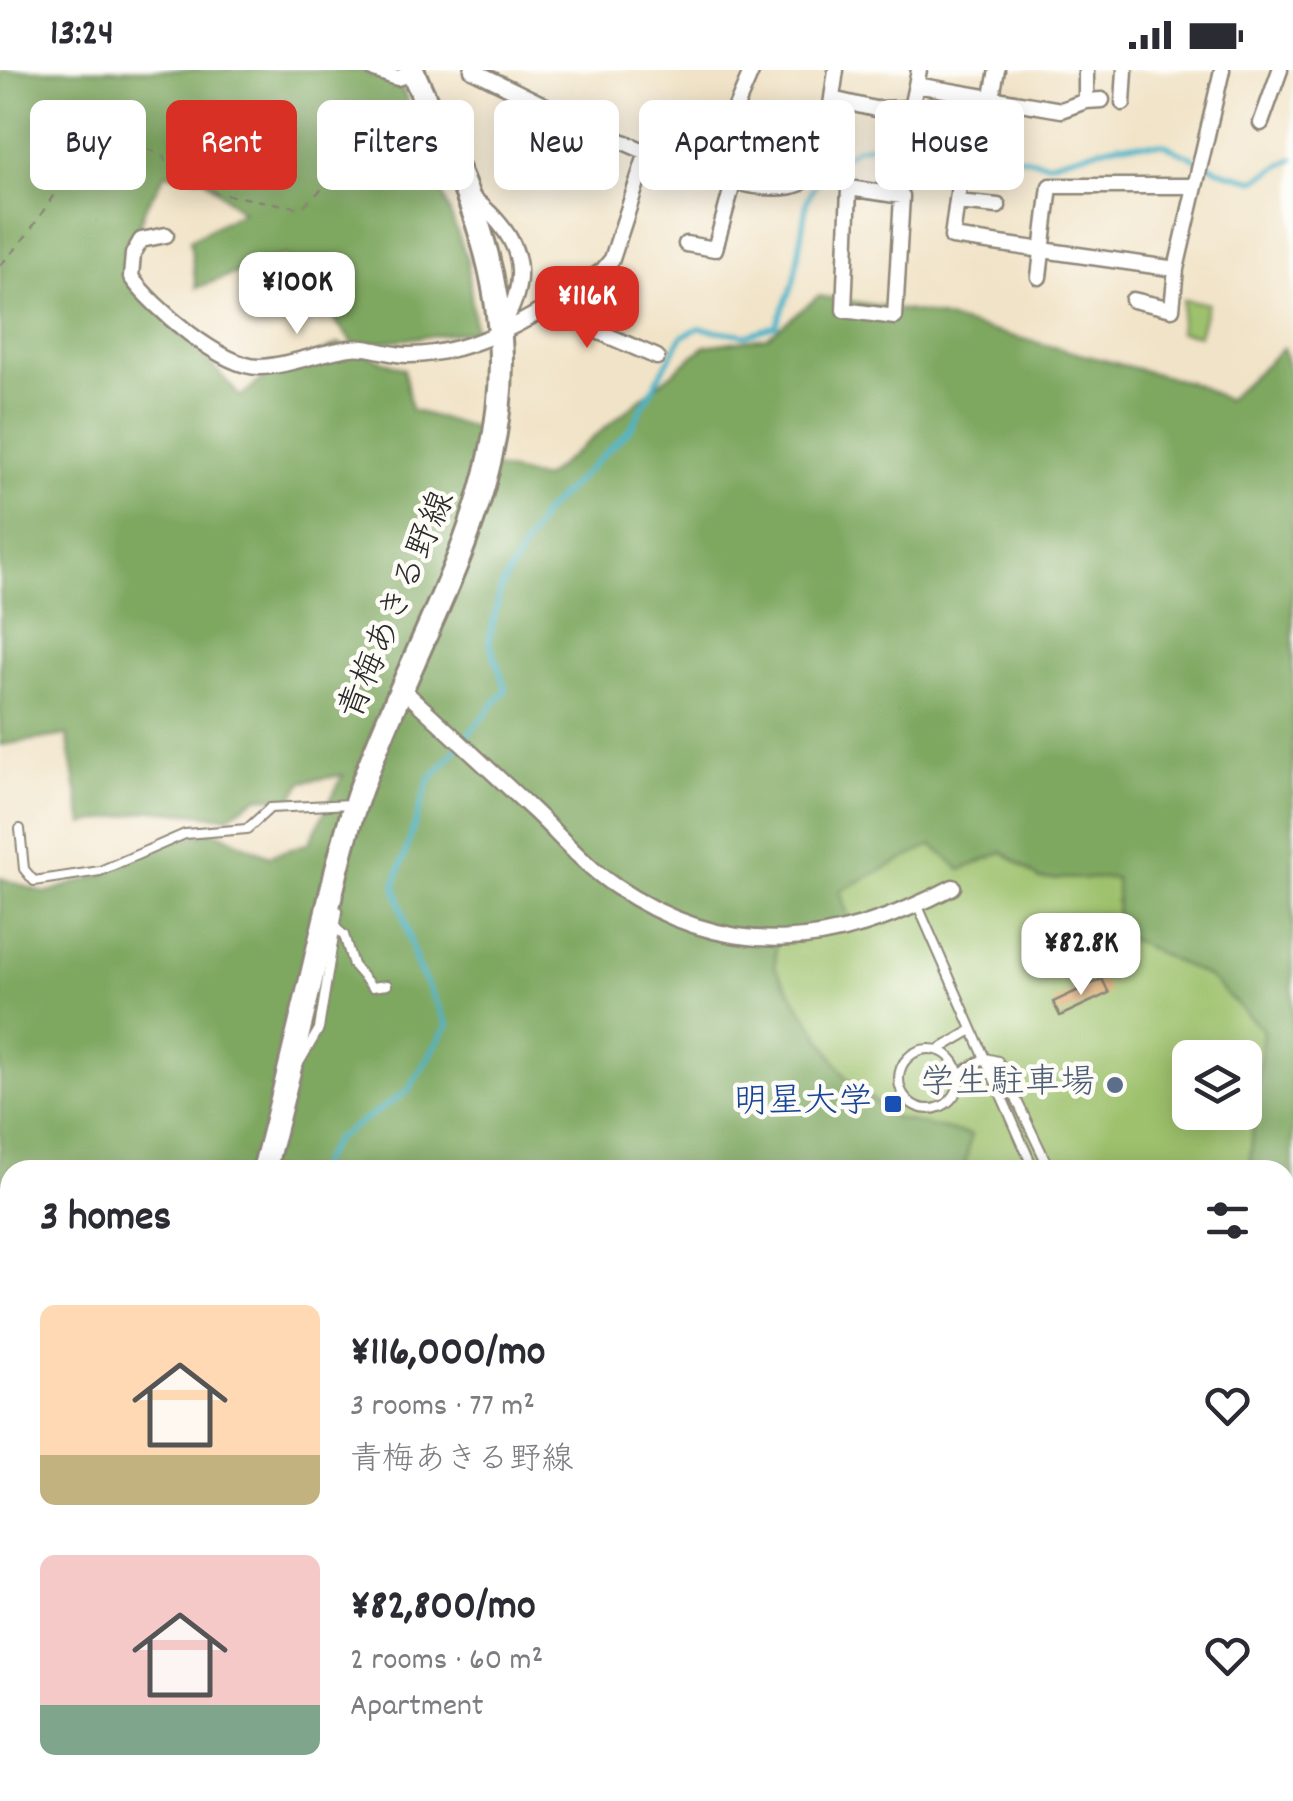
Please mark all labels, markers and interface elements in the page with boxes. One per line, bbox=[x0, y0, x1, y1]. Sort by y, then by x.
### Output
text: 13:24 bbox=[50, 8, 114, 63]
chip: Buy bbox=[30, 100, 146, 190]
chip: Rent bbox=[166, 100, 297, 190]
chip: Filters bbox=[317, 100, 474, 190]
chip: New bbox=[494, 100, 619, 190]
chip: Apartment bbox=[639, 100, 855, 190]
chip: House bbox=[875, 100, 1024, 190]
pin: ¥100K bbox=[227, 252, 367, 337]
text: ¥100K bbox=[261, 261, 333, 307]
pin: ¥116K bbox=[517, 266, 657, 351]
text: ¥116K bbox=[557, 275, 617, 321]
street label: 青梅あきる野線 bbox=[328, 484, 470, 728]
pin: ¥82.8K bbox=[1000, 913, 1162, 998]
text: ¥82.8K bbox=[1043, 922, 1119, 968]
map controls bbox=[1172, 1040, 1262, 1130]
button: layers bbox=[1172, 1040, 1262, 1130]
place label: 学生駐車場 bbox=[920, 1060, 1095, 1110]
marker: 学生駐車場 bbox=[1104, 1074, 1126, 1096]
place label: 明星大学 bbox=[733, 1079, 873, 1129]
marker: 明星大学 bbox=[882, 1093, 904, 1115]
text: 3 homes bbox=[40, 1190, 171, 1250]
icon: filters bbox=[1200, 1193, 1255, 1248]
text: ¥116,000/mo bbox=[350, 1325, 545, 1385]
icon: home bbox=[120, 1345, 240, 1465]
icon: heart bbox=[1200, 1378, 1255, 1433]
text: 3 rooms · 77 m² bbox=[350, 1385, 535, 1431]
text: 青梅あきる野線 bbox=[350, 1439, 573, 1485]
text: ¥82,800/mo bbox=[350, 1579, 536, 1639]
icon: home bbox=[120, 1595, 240, 1715]
icon: heart bbox=[1200, 1628, 1255, 1683]
text: 2 rooms · 60 m² bbox=[350, 1639, 543, 1685]
text: Apartment bbox=[350, 1685, 484, 1731]

